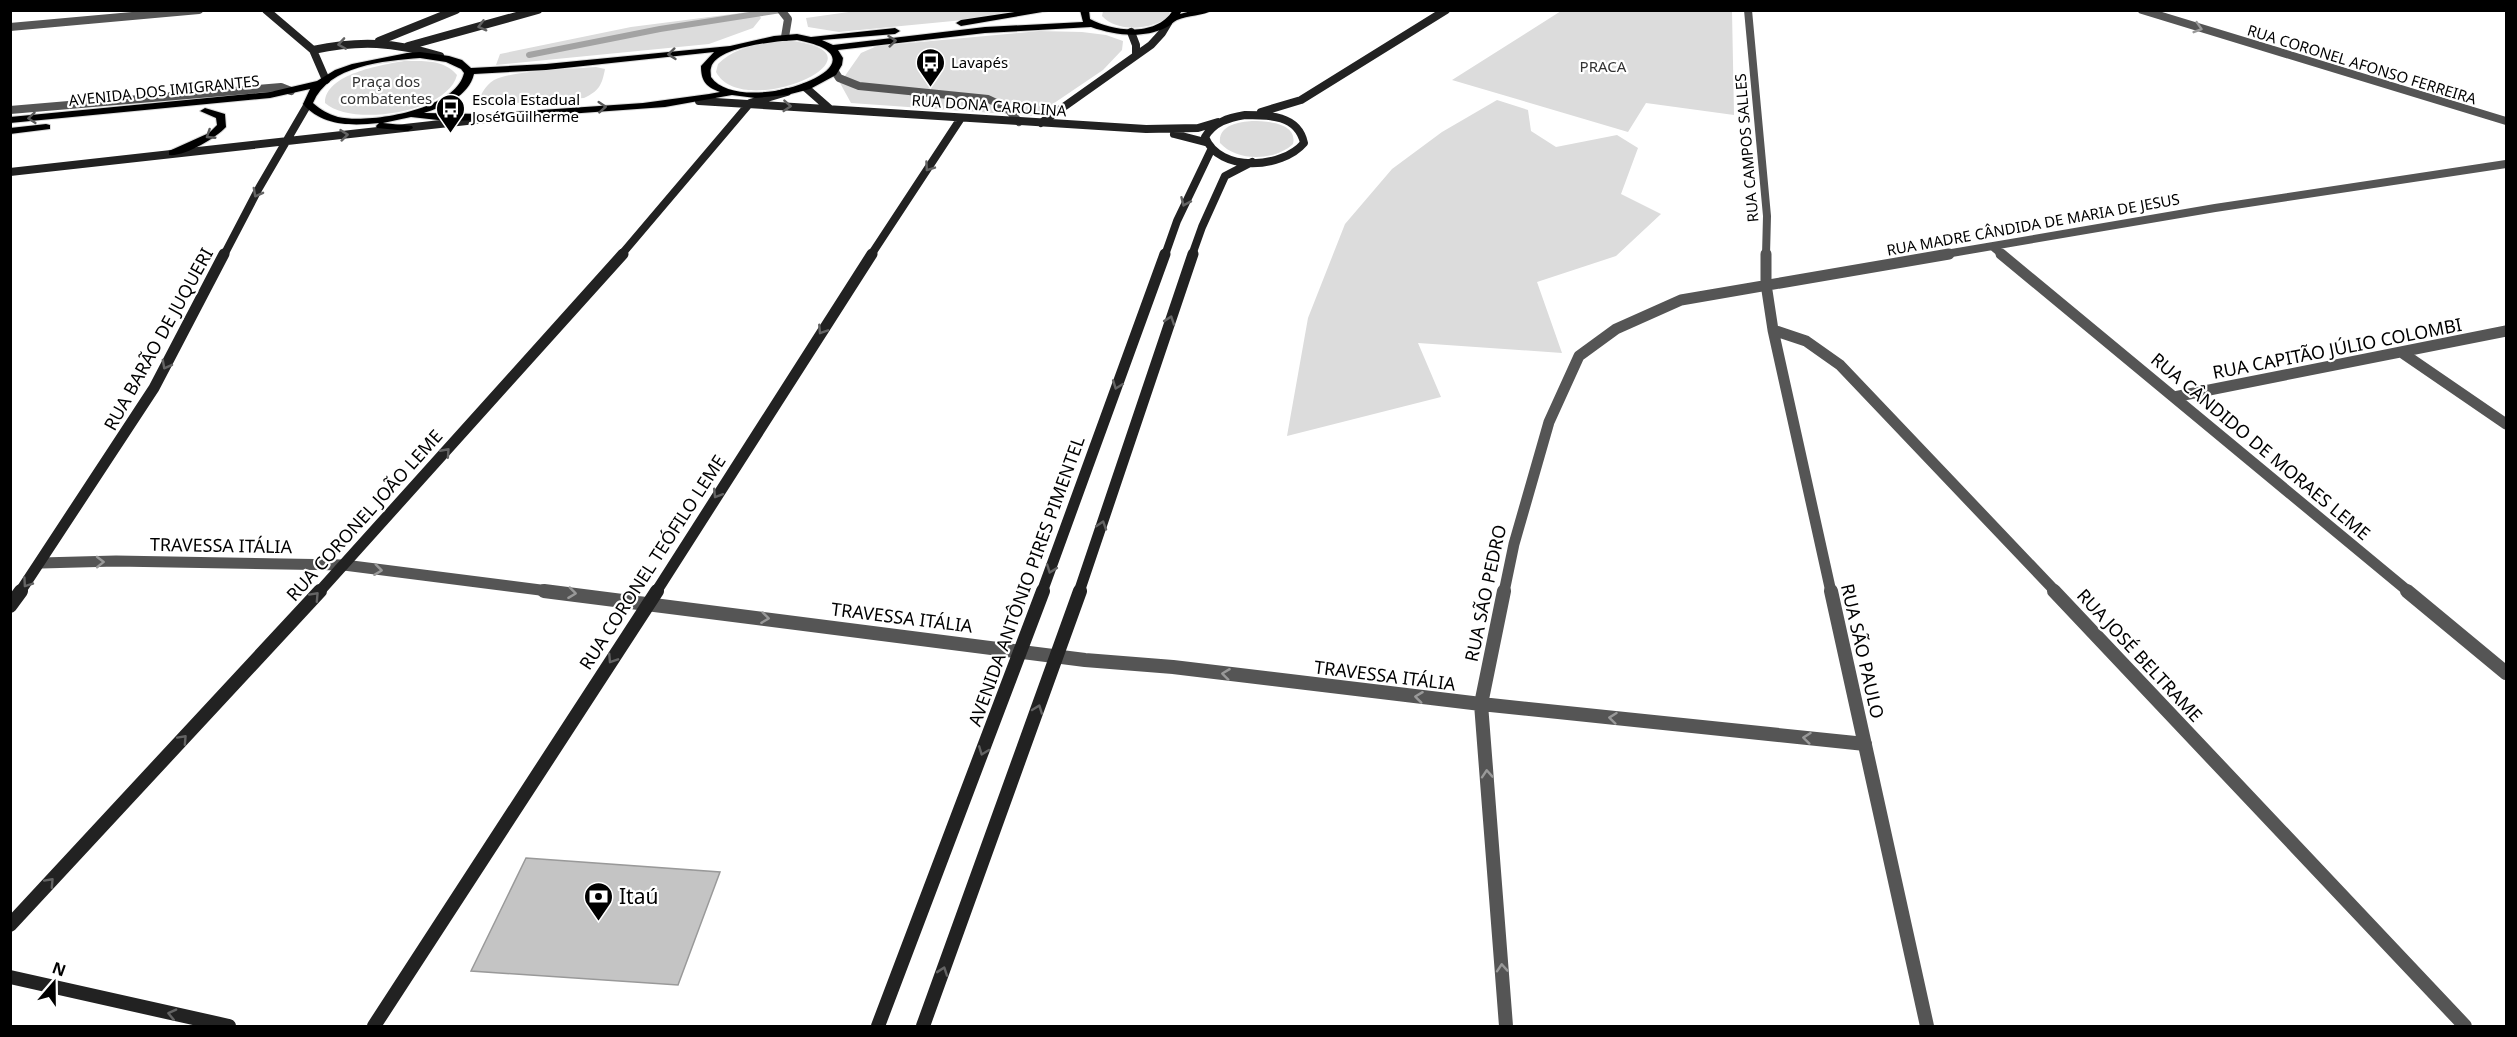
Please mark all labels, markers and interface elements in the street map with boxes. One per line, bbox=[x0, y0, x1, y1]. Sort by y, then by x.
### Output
one-way arrow bbox=[477, 19, 487, 31]
street label: RUA CORONEL AFONSO FERREIRA bbox=[2245, 20, 2479, 109]
one-way arrow bbox=[2192, 21, 2203, 33]
one-way arrow bbox=[888, 35, 897, 48]
one-way arrow bbox=[337, 38, 346, 50]
bus stop icon: Lavapés bbox=[914, 46, 946, 88]
one-way arrow bbox=[668, 47, 677, 60]
place label: Lavapés bbox=[951, 52, 1008, 72]
park label: PRACA bbox=[1580, 56, 1627, 76]
street label: AVENIDA DOS IMIGRANTES bbox=[68, 70, 260, 110]
park label: Praça dos combatentes bbox=[340, 71, 432, 108]
street label: RUA CAMPOS SALLES bbox=[1730, 73, 1762, 223]
place label: Escola Estadual José Guilherme bbox=[470, 89, 580, 126]
street label: RUA DONA CAROLINA bbox=[911, 90, 1068, 120]
bus stop icon: Escola Estadual José Guilherme bbox=[435, 92, 467, 134]
one-way arrow bbox=[783, 99, 792, 112]
one-way arrow bbox=[598, 101, 607, 114]
one-way arrow bbox=[27, 111, 37, 124]
one-way arrow bbox=[205, 127, 216, 138]
one-way arrow bbox=[339, 130, 348, 142]
one-way arrow bbox=[925, 160, 936, 171]
one-way arrow bbox=[253, 186, 264, 197]
street label: RUA MADRE CÂNDIDA DE MARIA DE JESUS bbox=[1885, 188, 2181, 260]
one-way arrow bbox=[1180, 196, 1192, 207]
street label: RUA BARÃO DE JUQUERI bbox=[98, 244, 218, 434]
street label: RUA CAPITÃO JÚLIO COLOMBI bbox=[2210, 312, 2464, 384]
one-way arrow bbox=[1162, 315, 1175, 326]
one-way arrow bbox=[818, 323, 829, 334]
street label: RUA CÂNDIDO DE MORAES LEME bbox=[2146, 347, 2376, 545]
one-way arrow bbox=[162, 359, 173, 369]
one-way arrow bbox=[1112, 379, 1125, 390]
street label: RUA CORONEL JOÃO LEME bbox=[281, 424, 447, 606]
street label: AVENIDA ANTÔNIO PIRES PIMENTEL bbox=[962, 433, 1090, 729]
one-way arrow bbox=[439, 448, 450, 459]
street label: RUA CORONEL TEÓFILO LEME bbox=[573, 450, 731, 674]
one-way arrow bbox=[713, 488, 725, 498]
one-way arrow bbox=[1095, 520, 1108, 531]
street label: RUA SÃO PEDRO bbox=[1459, 522, 1511, 664]
street label: TRAVESSA ITÁLIA bbox=[150, 532, 293, 558]
one-way arrow bbox=[95, 555, 104, 568]
one-way arrow bbox=[374, 563, 383, 575]
one-way arrow bbox=[1046, 563, 1059, 574]
one-way arrow bbox=[23, 576, 34, 587]
street label: RUA SÃO PAULO bbox=[1836, 581, 1890, 721]
street label: RUA JOSÉ BELTRAME bbox=[2072, 583, 2208, 727]
one-way arrow bbox=[567, 586, 577, 599]
one-way arrow bbox=[308, 593, 319, 604]
street label: TRAVESSA ITÁLIA bbox=[830, 596, 974, 638]
one-way arrow bbox=[761, 611, 770, 623]
one-way arrow bbox=[608, 653, 620, 663]
street label: TRAVESSA ITÁLIA bbox=[1313, 654, 1457, 696]
one-way arrow bbox=[1221, 668, 1230, 680]
one-way arrow bbox=[1415, 691, 1424, 704]
one-way arrow bbox=[1031, 704, 1043, 715]
one-way arrow bbox=[1609, 712, 1618, 725]
one-way arrow bbox=[1803, 732, 1812, 745]
one-way arrow bbox=[176, 736, 187, 746]
one-way arrow bbox=[977, 745, 990, 756]
one-way arrow bbox=[1480, 769, 1493, 778]
one-way arrow bbox=[43, 879, 54, 889]
bank icon: Itaú bbox=[582, 880, 614, 922]
place label: Itaú bbox=[619, 882, 658, 910]
north arrow bbox=[24, 953, 84, 1013]
text: N bbox=[49, 956, 69, 981]
one-way arrow bbox=[1496, 964, 1509, 973]
one-way arrow bbox=[935, 966, 948, 977]
one-way arrow bbox=[168, 1008, 178, 1021]

